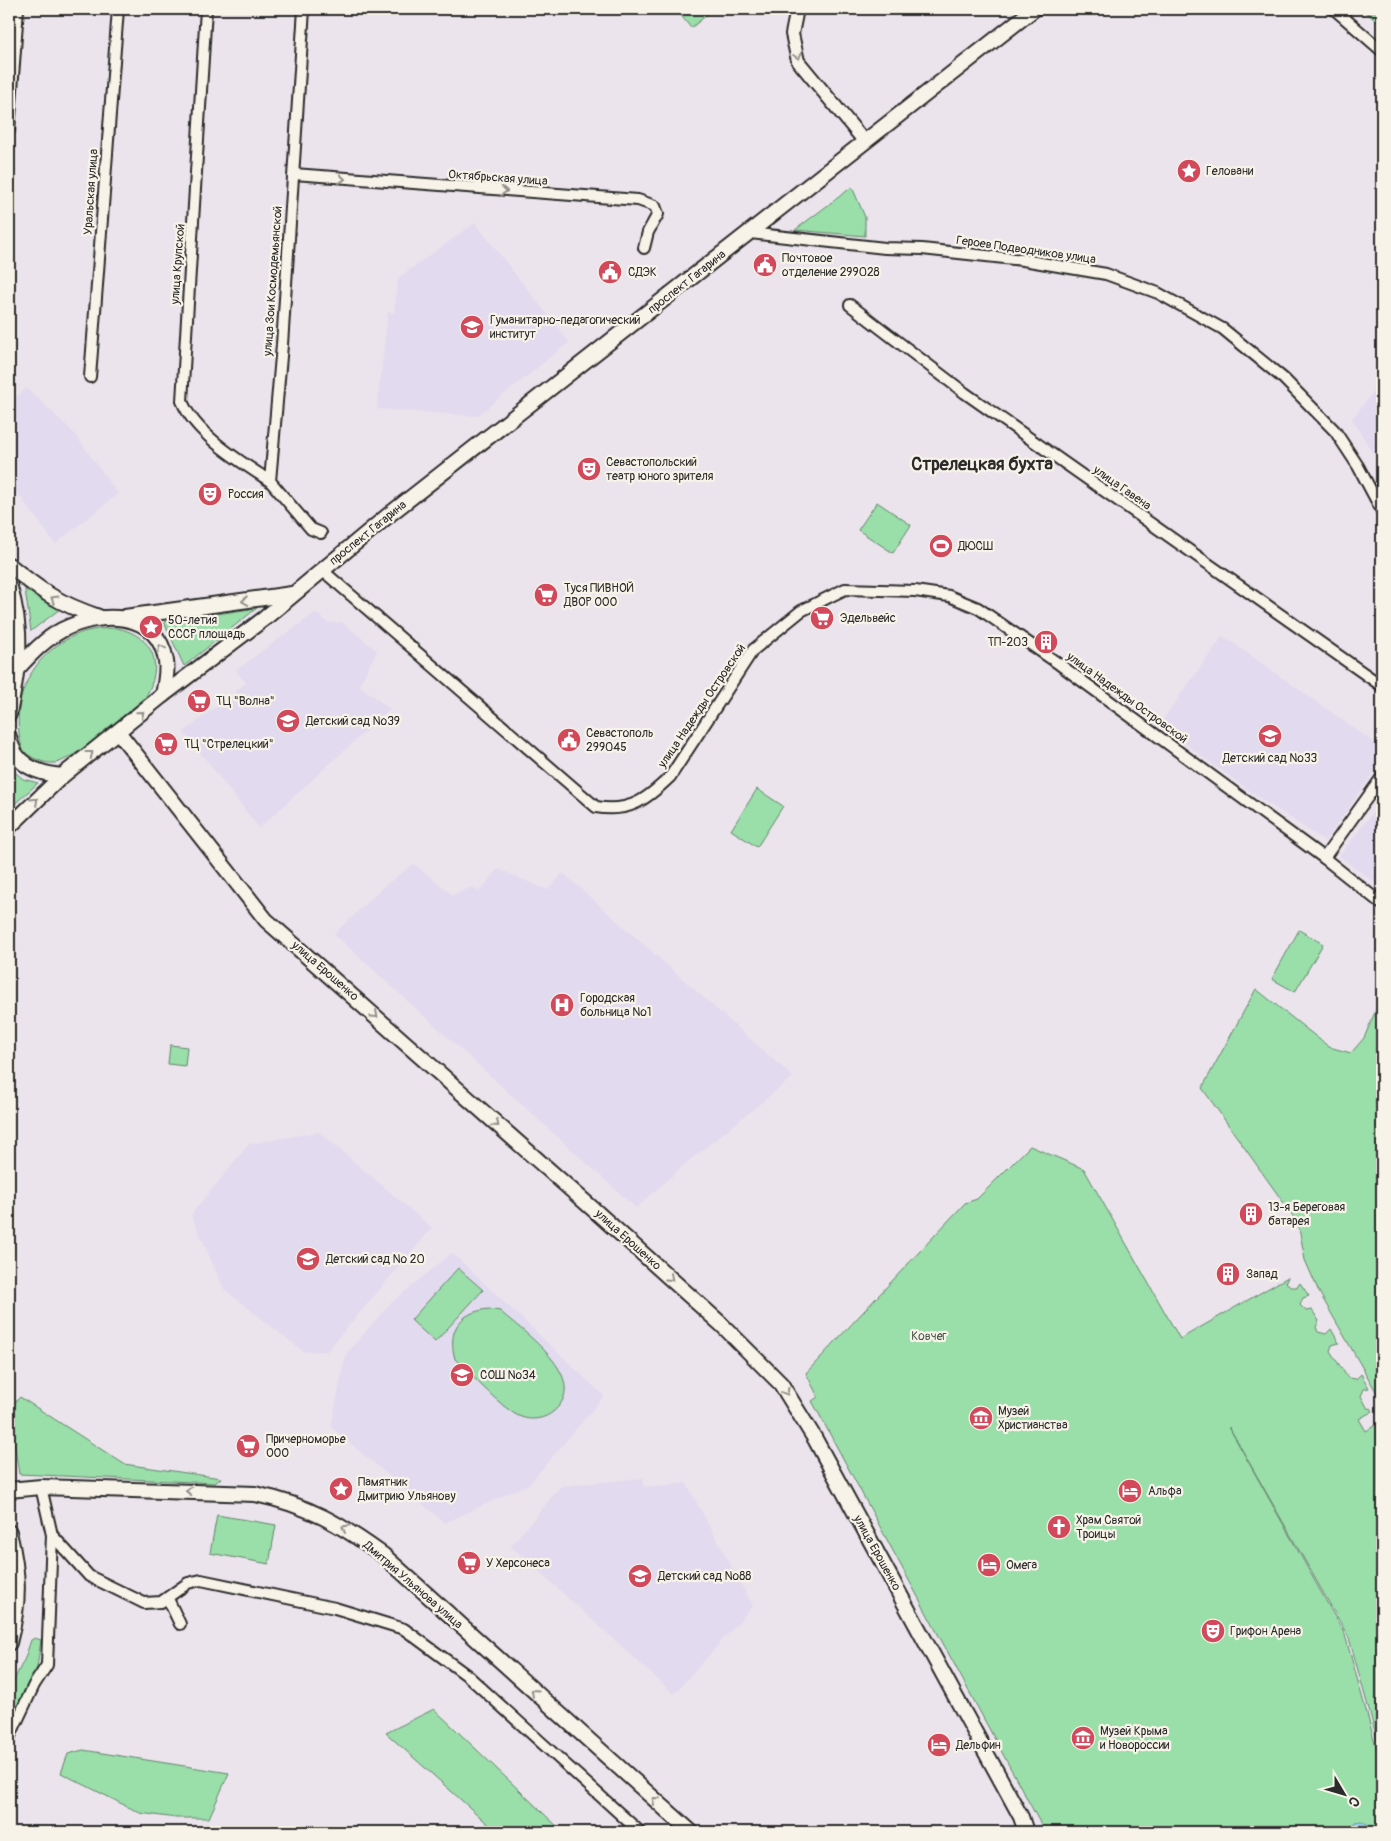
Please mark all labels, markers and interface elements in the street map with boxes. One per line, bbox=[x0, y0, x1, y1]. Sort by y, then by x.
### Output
one-way arrow bbox=[792, 51, 802, 60]
street label: Уральская улица bbox=[81, 148, 102, 236]
place icon: Геловани bbox=[1176, 158, 1202, 184]
place label: Геловани bbox=[1206, 164, 1254, 179]
street label: Октябрьская улица bbox=[448, 167, 549, 189]
one-way arrow bbox=[338, 173, 346, 184]
one-way arrow bbox=[500, 185, 508, 196]
street label: улица Зои Космодемьянской bbox=[260, 205, 286, 358]
street label: улица Крупской bbox=[168, 223, 188, 306]
street label: Героев Подводников улица bbox=[955, 233, 1097, 267]
street label: проспект Гагарина bbox=[645, 247, 729, 317]
place label: Почтовое отделение 299028 bbox=[782, 251, 880, 280]
public building icon: Почтовое отделение 299028 bbox=[752, 252, 778, 278]
public building icon: СДЭК bbox=[597, 259, 623, 285]
place label: СДЭК bbox=[628, 265, 657, 280]
place label: Гуманитарно-педагогический институт bbox=[490, 313, 641, 342]
school or university icon: Гуманитарно-педагогический институт bbox=[459, 314, 485, 340]
district label: Стрелецкая бухта bbox=[911, 453, 1053, 476]
place label: Севастопольский театр юного зрителя bbox=[606, 455, 714, 484]
theatre icon: Севастопольский театр юного зрителя bbox=[576, 456, 602, 482]
street label: улица Гавена bbox=[1089, 462, 1154, 514]
theatre icon: Россия bbox=[197, 481, 223, 507]
place label: Россия bbox=[228, 487, 264, 502]
street label: проспект Гагарина bbox=[326, 497, 410, 569]
sports icon: ДЮСШ bbox=[928, 533, 954, 559]
place label: ДЮСШ bbox=[957, 539, 993, 554]
place label: Туся ПИВНОЙ ДВОР ООО bbox=[563, 581, 634, 610]
supermarket icon: Туся ПИВНОЙ ДВОР ООО bbox=[533, 582, 559, 608]
one-way arrow bbox=[50, 595, 59, 605]
one-way arrow bbox=[240, 595, 249, 605]
supermarket icon: Эдельвейс bbox=[809, 605, 835, 631]
place label: Эдельвейс bbox=[840, 611, 896, 626]
place label: 50-летия СССР площадь bbox=[168, 613, 246, 642]
place icon: 50-летия СССР площадь bbox=[138, 614, 164, 640]
building icon: ТП-203 bbox=[1033, 629, 1059, 655]
place label: ТП-203 bbox=[987, 635, 1028, 650]
street label: улица Надежды Островской bbox=[654, 641, 749, 772]
one-way arrow bbox=[156, 644, 167, 653]
street label: улица Надежды Островской bbox=[1063, 648, 1191, 747]
supermarket icon: ТЦ "Волна" bbox=[186, 688, 212, 714]
place label: ТЦ "Волна" bbox=[216, 694, 275, 709]
school or university icon: Детский сад №39 bbox=[275, 708, 301, 734]
one-way arrow bbox=[135, 711, 144, 720]
place label: Детский сад №39 bbox=[305, 714, 400, 729]
school or university icon: Детский сад №33 bbox=[1257, 723, 1283, 749]
place label: Севастополь 299045 bbox=[586, 726, 654, 755]
public building icon: Севастополь 299045 bbox=[556, 727, 582, 753]
supermarket icon: ТЦ "Стрелецкий" bbox=[153, 731, 179, 757]
place label: ТЦ "Стрелецкий" bbox=[184, 737, 274, 752]
place label: Детский сад №33 bbox=[1222, 751, 1318, 766]
one-way arrow bbox=[84, 752, 93, 760]
one-way arrow bbox=[30, 798, 39, 807]
street label: улица Ерошенко bbox=[288, 937, 362, 1005]
place label: Городская больница №1 bbox=[580, 991, 651, 1020]
hospital icon: Городская больница №1 bbox=[549, 992, 575, 1018]
one-way arrow bbox=[370, 1009, 379, 1018]
one-way arrow bbox=[491, 1118, 500, 1127]
place label: 13-я Береговая батарея bbox=[1268, 1200, 1345, 1229]
building icon: 13-я Береговая батарея bbox=[1238, 1201, 1264, 1227]
street label: улица Ерошенко bbox=[591, 1206, 665, 1274]
school or university icon: Детский сад № 20 bbox=[295, 1246, 321, 1272]
place label: Детский сад № 20 bbox=[325, 1252, 425, 1267]
building icon: Запад bbox=[1215, 1261, 1241, 1287]
place label: Запад bbox=[1246, 1267, 1278, 1282]
one-way arrow bbox=[664, 1272, 673, 1281]
park label: Ковчег bbox=[911, 1329, 947, 1344]
school or university icon: СОШ №34 bbox=[449, 1362, 475, 1388]
place label: СОШ №34 bbox=[480, 1368, 536, 1383]
one-way arrow bbox=[779, 1386, 789, 1395]
place label: Музей Христианства bbox=[998, 1404, 1068, 1433]
museum icon: Музей Христианства bbox=[968, 1405, 994, 1431]
place label: Причерноморье ООО bbox=[266, 1432, 346, 1461]
supermarket icon: Причерноморье ООО bbox=[235, 1433, 261, 1459]
place label: Памятник Дмитрию Ульянову bbox=[357, 1475, 456, 1504]
place icon: Памятник Дмитрию Ульянову bbox=[328, 1476, 354, 1502]
hotel icon: Альфа bbox=[1117, 1478, 1143, 1504]
place label: Альфа bbox=[1148, 1484, 1182, 1499]
one-way arrow bbox=[185, 1486, 193, 1497]
street label: улица Ерошенко bbox=[850, 1512, 904, 1594]
place label: Храм Святой Троицы bbox=[1076, 1513, 1142, 1542]
church icon: Храм Святой Троицы bbox=[1046, 1514, 1072, 1540]
one-way arrow bbox=[341, 1525, 350, 1535]
street label: Дмитрия Ульянова улица bbox=[359, 1537, 466, 1633]
supermarket icon: У Херсонеса bbox=[456, 1550, 482, 1576]
hotel icon: Омега bbox=[976, 1552, 1002, 1578]
place label: У Херсонеса bbox=[486, 1556, 550, 1571]
place label: Омега bbox=[1006, 1558, 1038, 1573]
school or university icon: Детский сад №88 bbox=[627, 1563, 653, 1589]
place label: Детский сад №88 bbox=[657, 1569, 751, 1584]
theatre icon: Грифон Арена bbox=[1200, 1618, 1226, 1644]
place label: Грифон Арена bbox=[1230, 1624, 1302, 1639]
one-way arrow bbox=[530, 1688, 539, 1697]
place label: Музей Крыма и Новороссии bbox=[1100, 1724, 1170, 1753]
museum icon: Музей Крыма и Новороссии bbox=[1070, 1725, 1096, 1751]
hotel icon: Дельфин bbox=[926, 1732, 952, 1758]
place label: Дельфин bbox=[955, 1738, 1001, 1753]
north arrow bbox=[1318, 1768, 1368, 1818]
text: С bbox=[1344, 1793, 1363, 1811]
one-way arrow bbox=[651, 1797, 660, 1806]

